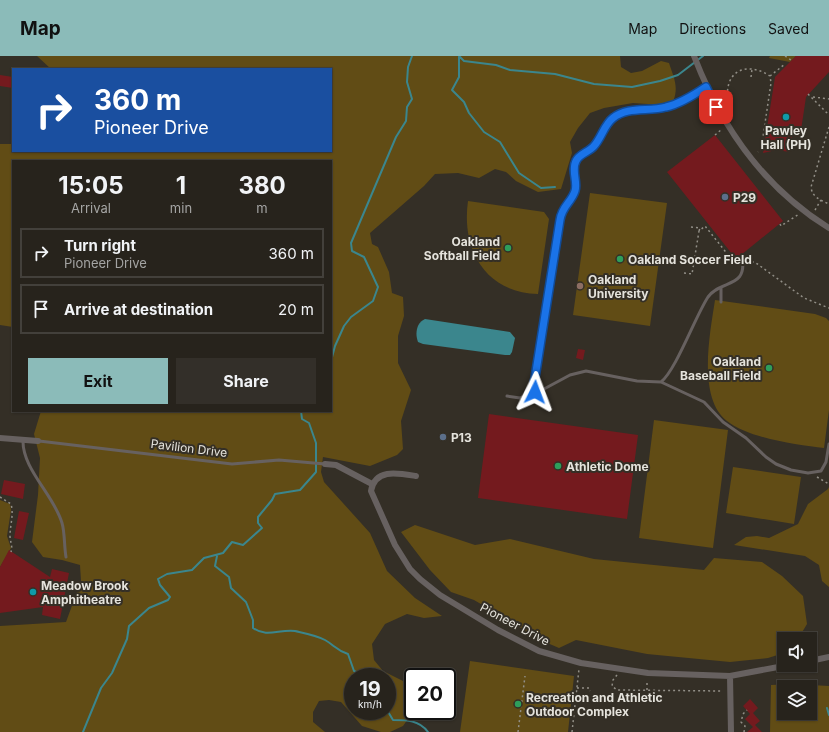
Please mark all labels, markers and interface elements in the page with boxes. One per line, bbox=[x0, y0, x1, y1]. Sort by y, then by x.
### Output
text: Map bbox=[20, 17, 61, 40]
text: Map bbox=[628, 20, 657, 37]
text: Directions bbox=[679, 20, 746, 37]
text: Saved bbox=[768, 20, 809, 37]
text: 360 m bbox=[94, 83, 181, 117]
icon: right bbox=[28, 84, 80, 136]
pin bbox=[699, 90, 733, 124]
icon: arrive bbox=[705, 96, 727, 118]
marker: Pawley Hall (PH) bbox=[781, 112, 791, 122]
text: Pioneer Drive bbox=[94, 117, 209, 138]
place label: Pawley Hall (PH) bbox=[760, 123, 812, 152]
text: 15:05 bbox=[58, 171, 124, 200]
text: 1 bbox=[176, 171, 186, 200]
text: 380 bbox=[238, 171, 286, 200]
place label: P29 bbox=[733, 190, 756, 205]
marker: P29 bbox=[720, 192, 730, 202]
text: Arrival bbox=[71, 200, 111, 216]
text: min bbox=[170, 200, 192, 216]
text: m bbox=[256, 200, 268, 216]
place label: Oakland Softball Field bbox=[424, 234, 500, 263]
text: Turn right bbox=[64, 236, 136, 255]
icon: right bbox=[30, 242, 52, 264]
marker: Oakland Softball Field bbox=[503, 243, 513, 253]
text: 360 m bbox=[269, 244, 314, 263]
place label: Oakland Soccer Field bbox=[628, 252, 752, 267]
marker: Oakland Soccer Field bbox=[615, 254, 625, 264]
text: Pioneer Drive bbox=[64, 255, 147, 271]
place label: Oakland University bbox=[588, 272, 649, 301]
marker: Oakland University bbox=[575, 281, 585, 291]
icon: arrive bbox=[30, 298, 52, 320]
text: Arrive at destination bbox=[64, 300, 213, 319]
text: 20 m bbox=[278, 300, 314, 319]
place label: Oakland Baseball Field bbox=[680, 354, 761, 383]
button: Exit bbox=[28, 358, 168, 404]
button: Share bbox=[176, 358, 316, 404]
marker: Oakland Baseball Field bbox=[764, 363, 774, 373]
position arrow bbox=[514, 371, 556, 413]
place label: P13 bbox=[451, 430, 472, 445]
marker: P13 bbox=[438, 432, 448, 442]
street label: Pavilion Drive bbox=[150, 436, 228, 460]
place label: Athletic Dome bbox=[566, 459, 649, 474]
marker: Athletic Dome bbox=[553, 461, 563, 471]
place label: Meadow Brook Amphitheatre bbox=[41, 578, 128, 607]
marker: Meadow Brook Amphitheatre bbox=[28, 587, 38, 597]
street label: Pioneer Drive bbox=[478, 599, 552, 649]
map controls bbox=[777, 632, 817, 720]
button: sound bbox=[777, 632, 817, 672]
speed limit sign: 20 bbox=[404, 668, 456, 720]
text: 19 bbox=[359, 677, 381, 701]
button: layers bbox=[777, 680, 817, 720]
place label: Recreation and Athletic Outdoor Complex bbox=[526, 690, 663, 719]
text: km/h bbox=[358, 698, 382, 710]
marker: Recreation and Athletic Outdoor Complex bbox=[513, 699, 523, 709]

